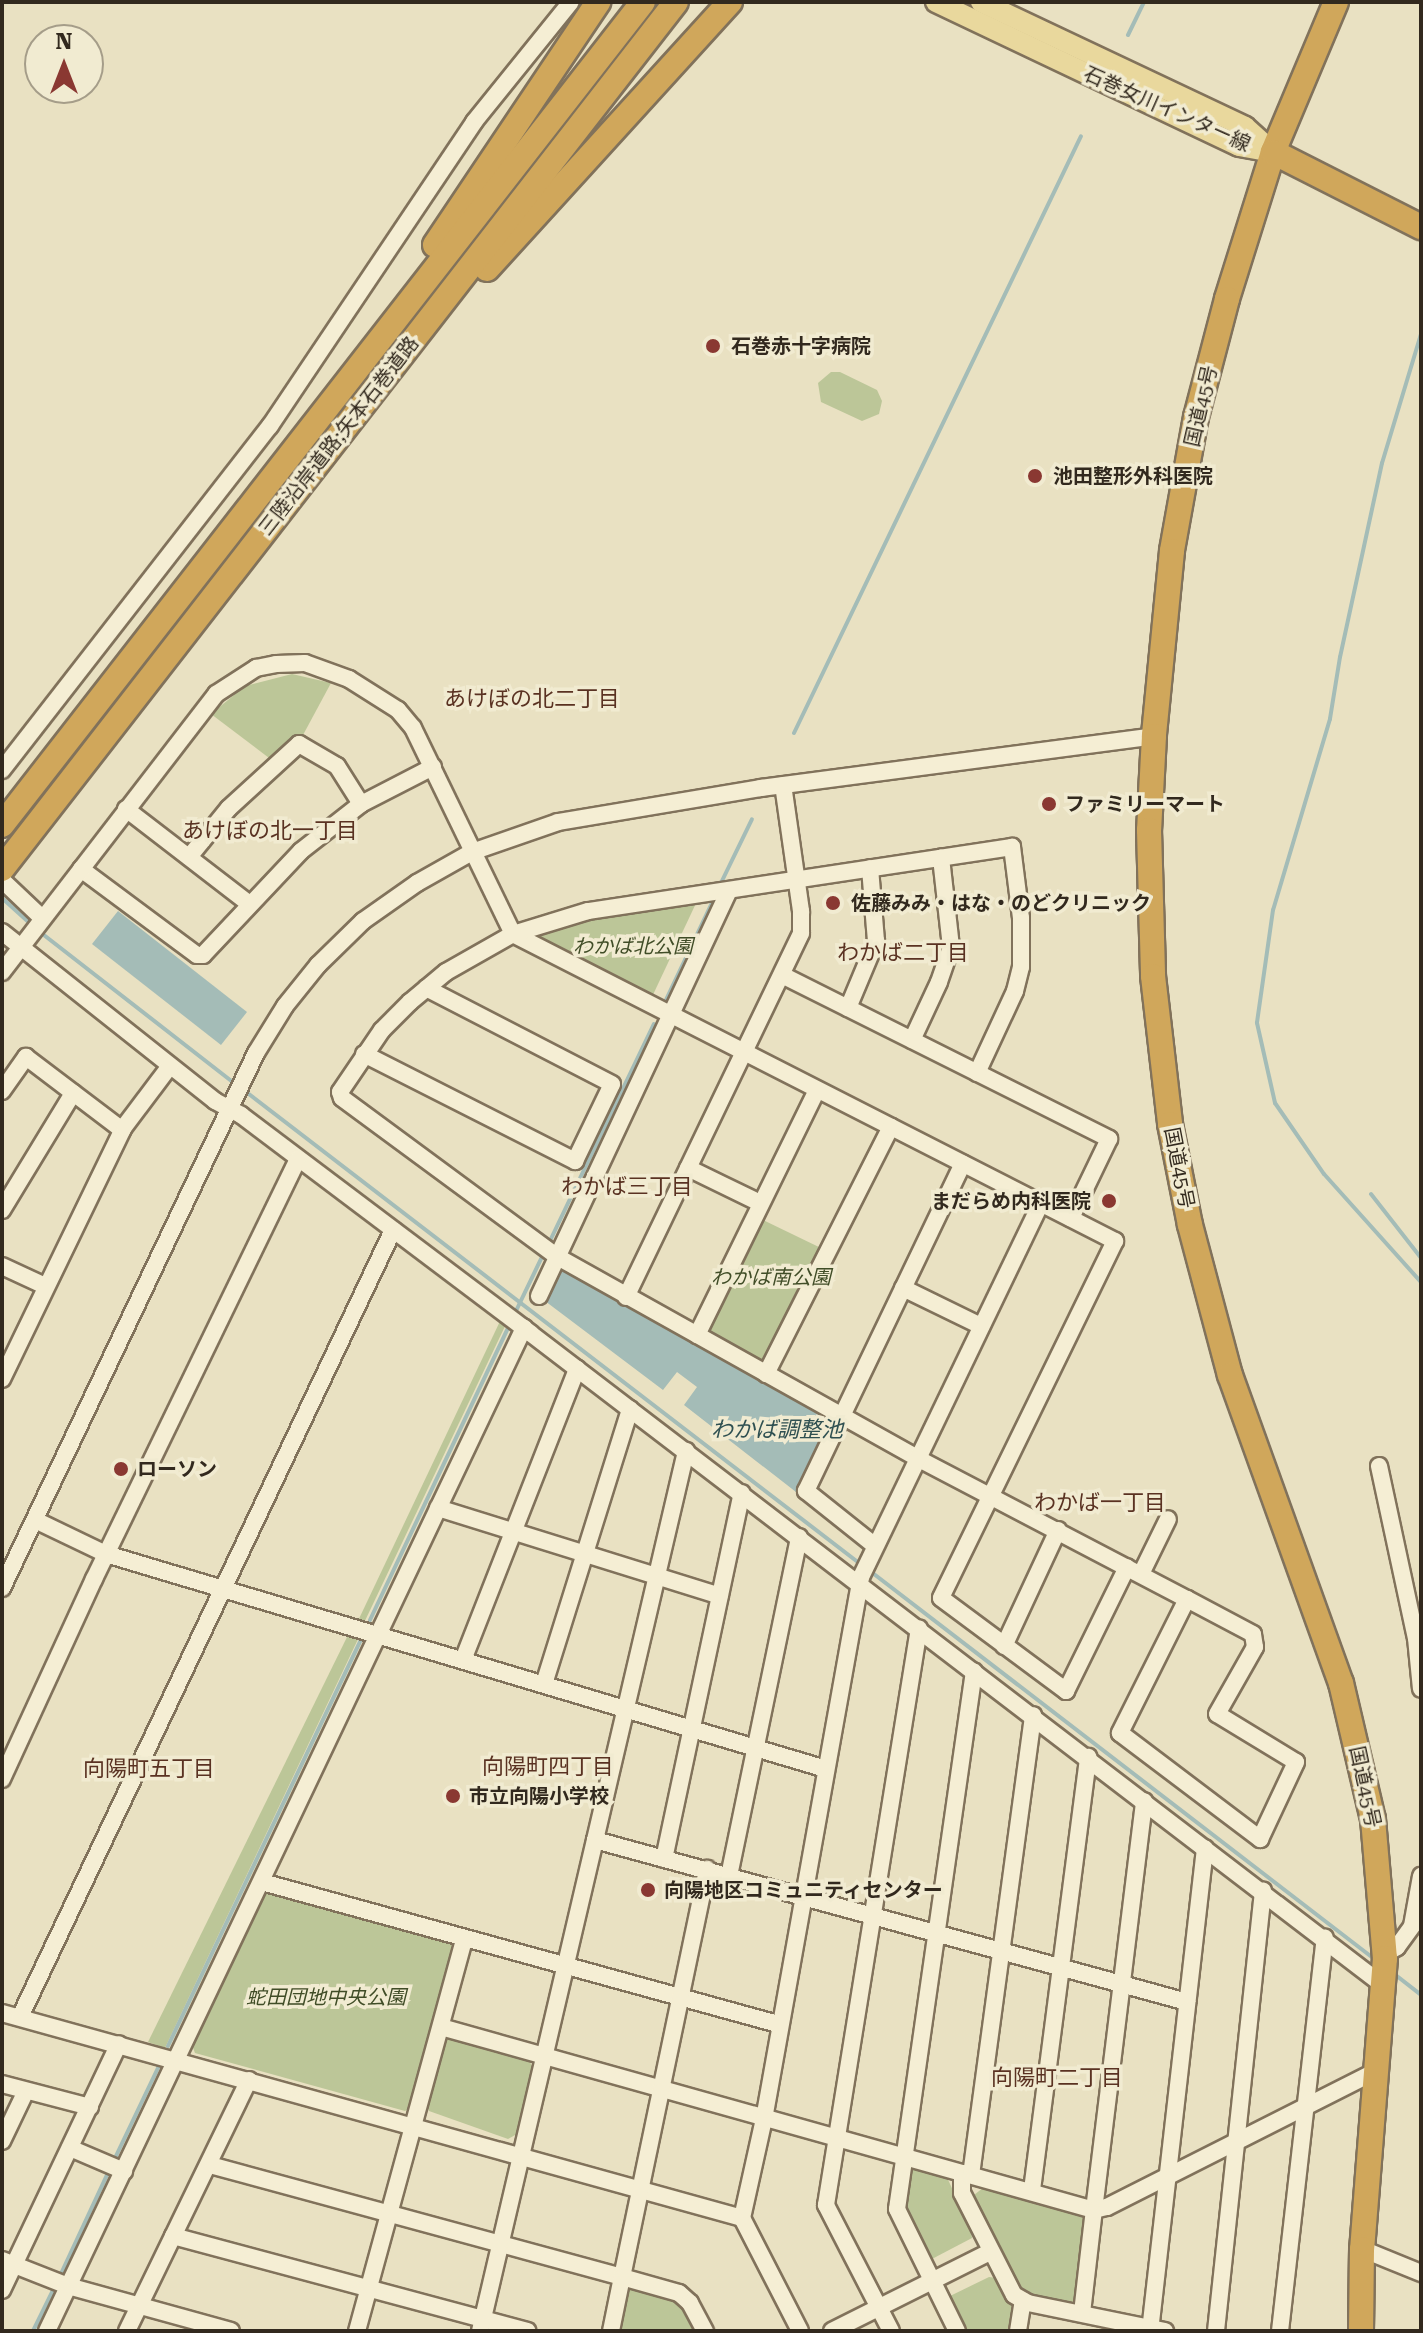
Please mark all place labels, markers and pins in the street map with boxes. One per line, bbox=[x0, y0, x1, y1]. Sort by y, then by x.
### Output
place label: 石巻赤十字病院 bbox=[731, 334, 871, 358]
marker: 石巻赤十字病院 bbox=[702, 335, 724, 357]
place label: 池田整形外科医院 bbox=[1053, 464, 1213, 488]
marker: 池田整形外科医院 bbox=[1024, 465, 1046, 487]
place label: ファミリーマート bbox=[1065, 792, 1225, 816]
marker: ファミリーマート bbox=[1040, 795, 1058, 813]
place label: 佐藤みみ・はな・のどクリニック bbox=[851, 891, 1151, 915]
marker: 佐藤みみ・はな・のどクリニック bbox=[822, 892, 844, 914]
place label: まだらめ内科医院 bbox=[931, 1189, 1091, 1213]
marker: まだらめ内科医院 bbox=[1098, 1190, 1120, 1212]
place label: ローソン bbox=[137, 1457, 217, 1481]
marker: ローソン bbox=[112, 1460, 130, 1478]
place label: 市立向陽小学校 bbox=[469, 1784, 609, 1808]
marker: 市立向陽小学校 bbox=[444, 1787, 462, 1805]
place label: 向陽地区コミュニティセンター bbox=[664, 1878, 944, 1902]
marker: 向陽地区コミュニティセンター bbox=[639, 1881, 657, 1899]

